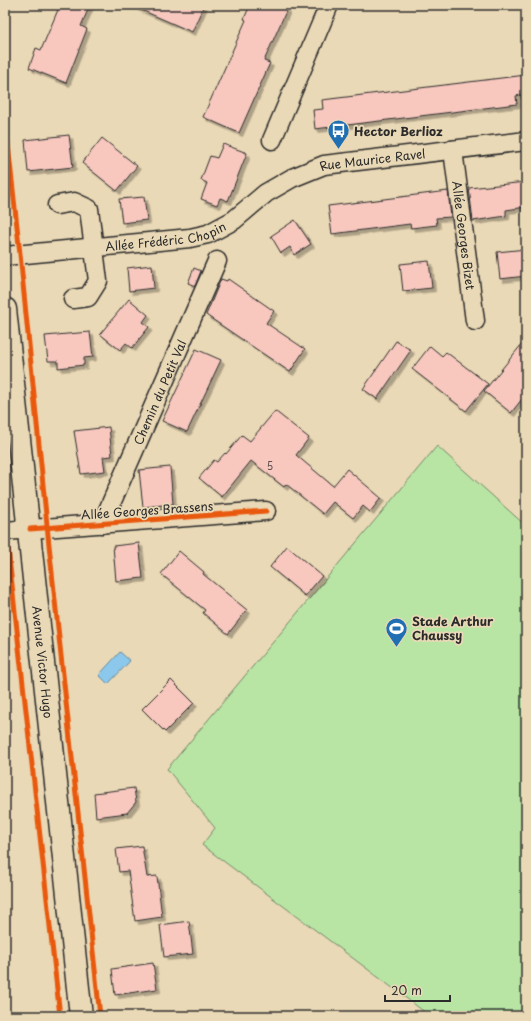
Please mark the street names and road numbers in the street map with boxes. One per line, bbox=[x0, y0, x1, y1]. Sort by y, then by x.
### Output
street label: Rue Maurice Ravel bbox=[316, 144, 426, 175]
street label: Allée Georges Bizet bbox=[448, 180, 480, 291]
street label: Allée Frédéric Chopin bbox=[104, 217, 229, 255]
street label: Chemin du Petit Val bbox=[129, 337, 191, 448]
street label: Allée Georges Brassens bbox=[80, 496, 214, 524]
street label: Avenue Victor Hugo bbox=[28, 605, 58, 719]

